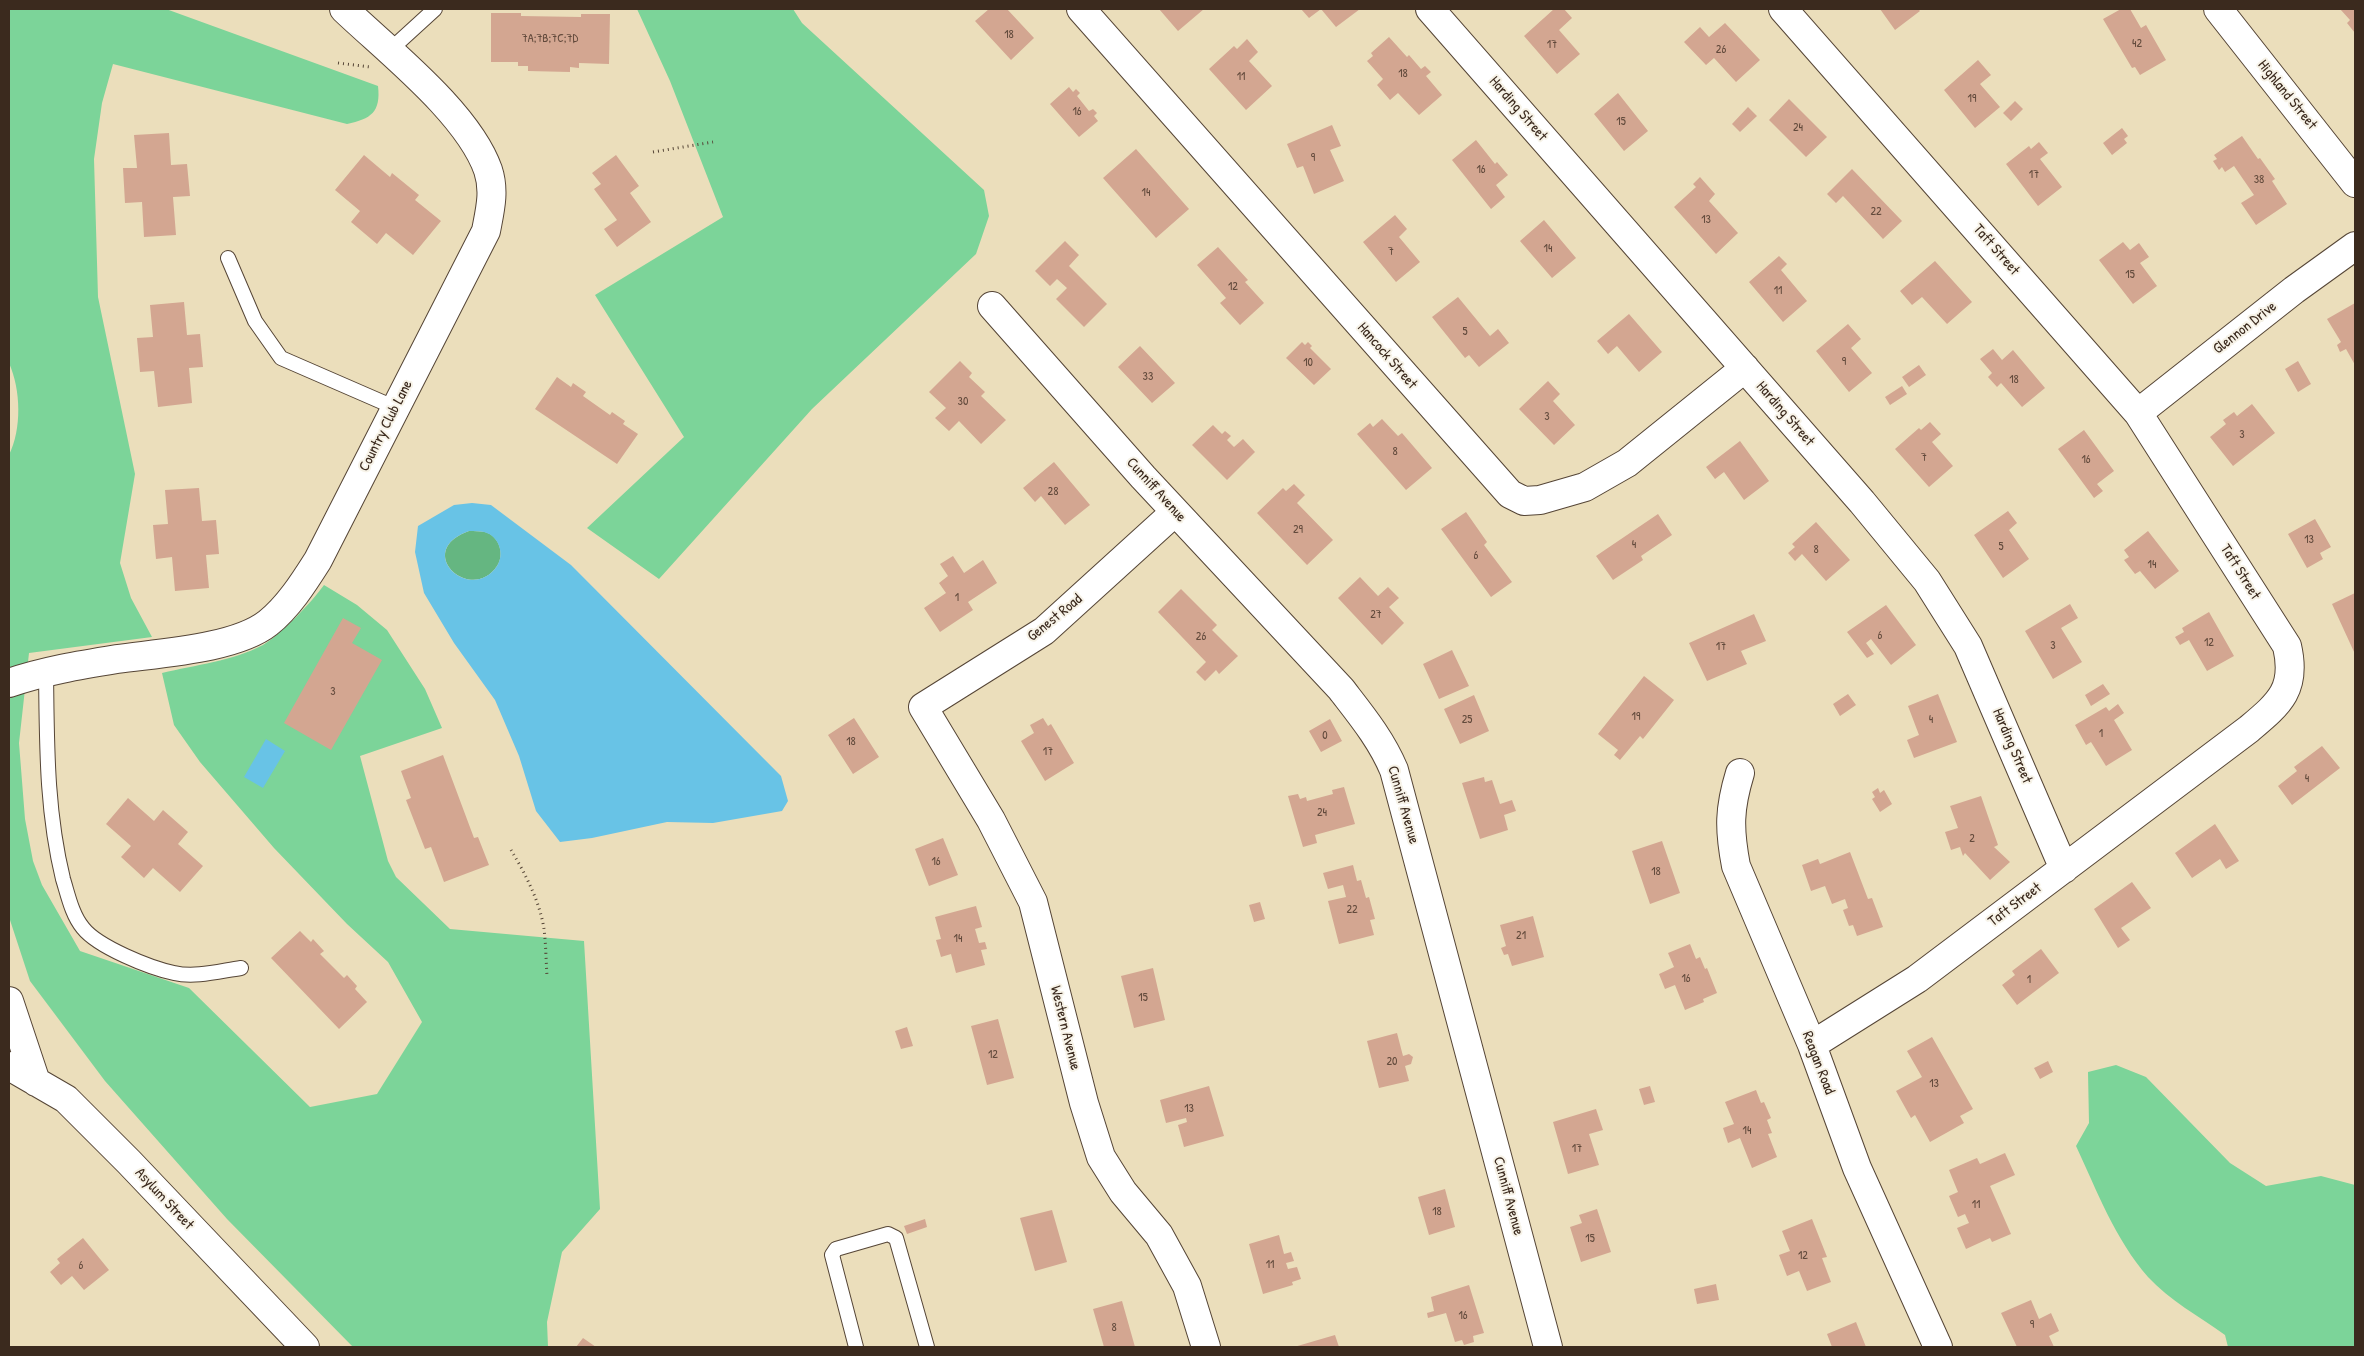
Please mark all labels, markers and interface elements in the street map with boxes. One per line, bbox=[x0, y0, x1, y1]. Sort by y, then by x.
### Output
house number: 18 bbox=[1004, 28, 1014, 42]
house number: 7A;7B;7C;7D bbox=[522, 32, 578, 46]
house number: 42 bbox=[2132, 37, 2142, 51]
house number: 17 bbox=[1547, 38, 1557, 52]
house number: 26 bbox=[1716, 43, 1726, 57]
street label: Highland Street bbox=[2254, 57, 2320, 133]
house number: 18 bbox=[1398, 67, 1408, 81]
house number: 11 bbox=[1237, 70, 1245, 84]
street label: Harding Street bbox=[1485, 73, 1551, 145]
house number: 19 bbox=[1968, 92, 1976, 106]
house number: 16 bbox=[1072, 105, 1082, 119]
house number: 15 bbox=[1616, 115, 1626, 129]
house number: 24 bbox=[1793, 121, 1803, 135]
house number: 9 bbox=[1311, 151, 1315, 165]
house number: 16 bbox=[1476, 163, 1486, 177]
house number: 17 bbox=[2029, 168, 2039, 182]
house number: 38 bbox=[2254, 173, 2264, 187]
house number: 14 bbox=[1142, 186, 1150, 200]
house number: 22 bbox=[1870, 205, 1882, 219]
house number: 13 bbox=[1701, 213, 1711, 227]
street label: Taft Street bbox=[1969, 221, 2023, 279]
house number: 14 bbox=[1544, 242, 1552, 256]
house number: 7 bbox=[1388, 245, 1394, 259]
house number: 15 bbox=[2125, 268, 2135, 282]
house number: 12 bbox=[1228, 280, 1238, 294]
house number: 11 bbox=[1774, 284, 1782, 298]
street label: Glennon Drive bbox=[2210, 298, 2280, 358]
street label: Hancock Street bbox=[1353, 319, 1421, 393]
house number: 5 bbox=[1462, 325, 1468, 339]
house number: 9 bbox=[1842, 355, 1846, 369]
house number: 10 bbox=[1303, 356, 1313, 370]
house number: 33 bbox=[1143, 370, 1153, 384]
house number: 18 bbox=[2009, 373, 2019, 387]
street label: Country Club Lane bbox=[355, 377, 417, 475]
street label: Harding Street bbox=[1752, 378, 1818, 450]
house number: 30 bbox=[958, 395, 968, 409]
house number: 3 bbox=[1544, 410, 1550, 424]
house number: 3 bbox=[2239, 428, 2245, 442]
house number: 8 bbox=[1392, 445, 1398, 459]
house number: 7 bbox=[1921, 451, 1927, 465]
house number: 16 bbox=[2081, 453, 2091, 467]
street label: Cunniff Avenue bbox=[1122, 454, 1190, 526]
house number: 28 bbox=[1048, 485, 1058, 499]
house number: 29 bbox=[1293, 523, 1303, 537]
house number: 13 bbox=[2304, 533, 2314, 547]
house number: 4 bbox=[1632, 538, 1636, 552]
house number: 5 bbox=[1998, 540, 2004, 554]
street label: Taft Street bbox=[2216, 541, 2264, 603]
house number: 8 bbox=[1813, 543, 1819, 557]
house number: 6 bbox=[1474, 549, 1478, 563]
house number: 14 bbox=[2148, 558, 2156, 572]
house number: 1 bbox=[955, 591, 959, 605]
street label: Genest Road bbox=[1024, 591, 1086, 645]
house number: 27 bbox=[1370, 608, 1382, 622]
house number: 6 bbox=[1878, 629, 1882, 643]
house number: 26 bbox=[1196, 630, 1206, 644]
house number: 12 bbox=[2204, 636, 2214, 650]
house number: 3 bbox=[2050, 639, 2056, 653]
house number: 17 bbox=[1716, 640, 1726, 654]
house number: 3 bbox=[330, 685, 336, 699]
street label: Harding Street bbox=[1988, 706, 2036, 786]
house number: 19 bbox=[1632, 710, 1640, 724]
house number: 25 bbox=[1462, 713, 1472, 727]
house number: 4 bbox=[1929, 713, 1933, 727]
house number: 1 bbox=[2099, 727, 2103, 741]
house number: 0 bbox=[1322, 729, 1328, 743]
house number: 18 bbox=[846, 735, 856, 749]
house number: 17 bbox=[1043, 745, 1053, 759]
street label: Cunniff Avenue bbox=[1383, 764, 1423, 846]
house number: 4 bbox=[2305, 772, 2309, 786]
house number: 24 bbox=[1317, 806, 1327, 820]
house number: 2 bbox=[1969, 832, 1975, 846]
house number: 16 bbox=[931, 855, 941, 869]
house number: 18 bbox=[1651, 865, 1661, 879]
street label: Taft Street bbox=[1985, 879, 2045, 931]
house number: 22 bbox=[1346, 903, 1358, 917]
house number: 21 bbox=[1516, 929, 1526, 943]
house number: 14 bbox=[954, 932, 962, 946]
house number: 16 bbox=[1681, 972, 1691, 986]
house number: 1 bbox=[2027, 973, 2031, 987]
street label: Western Avenue bbox=[1046, 984, 1084, 1072]
house number: 15 bbox=[1138, 991, 1148, 1005]
street label: Reagan Road bbox=[1798, 1029, 1838, 1097]
house number: 12 bbox=[988, 1048, 998, 1062]
house number: 20 bbox=[1387, 1055, 1397, 1069]
house number: 13 bbox=[1929, 1077, 1939, 1091]
house number: 13 bbox=[1184, 1102, 1194, 1116]
house number: 14 bbox=[1743, 1124, 1751, 1138]
house number: 17 bbox=[1572, 1142, 1582, 1156]
street label: Cunniff Avenue bbox=[1489, 1155, 1527, 1237]
street label: Asylum Street bbox=[131, 1164, 197, 1234]
house number: 11 bbox=[1972, 1198, 1980, 1212]
house number: 18 bbox=[1432, 1205, 1442, 1219]
house number: 15 bbox=[1585, 1232, 1595, 1246]
house number: 12 bbox=[1798, 1249, 1808, 1263]
house number: 11 bbox=[1266, 1258, 1274, 1272]
house number: 6 bbox=[79, 1259, 83, 1273]
house number: 16 bbox=[1458, 1309, 1468, 1323]
house number: 9 bbox=[2030, 1318, 2034, 1332]
house number: 8 bbox=[1111, 1321, 1117, 1335]

